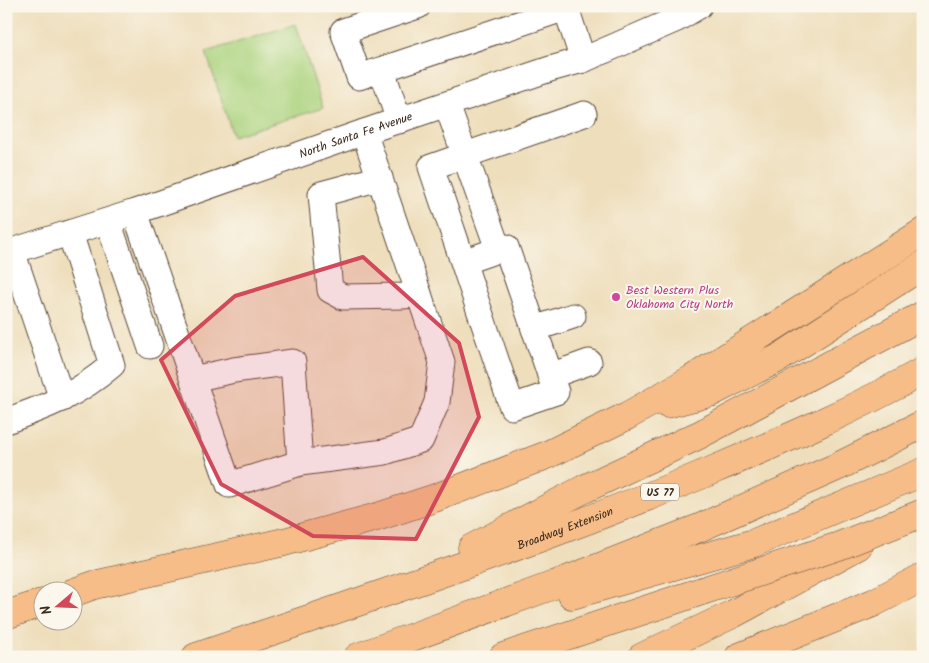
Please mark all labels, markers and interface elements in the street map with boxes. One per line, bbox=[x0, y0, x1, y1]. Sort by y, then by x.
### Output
street label: North Santa Fe Avenue bbox=[296, 107, 416, 164]
place label: Best Western Plus Oklahoma City North bbox=[626, 281, 733, 314]
marker: Best Western Plus Oklahoma City North bbox=[610, 291, 622, 303]
road number: US 77 bbox=[641, 484, 679, 501]
street label: Broadway Extension bbox=[515, 502, 616, 555]
north arrow bbox=[32, 580, 82, 630]
text: N bbox=[35, 602, 58, 618]

